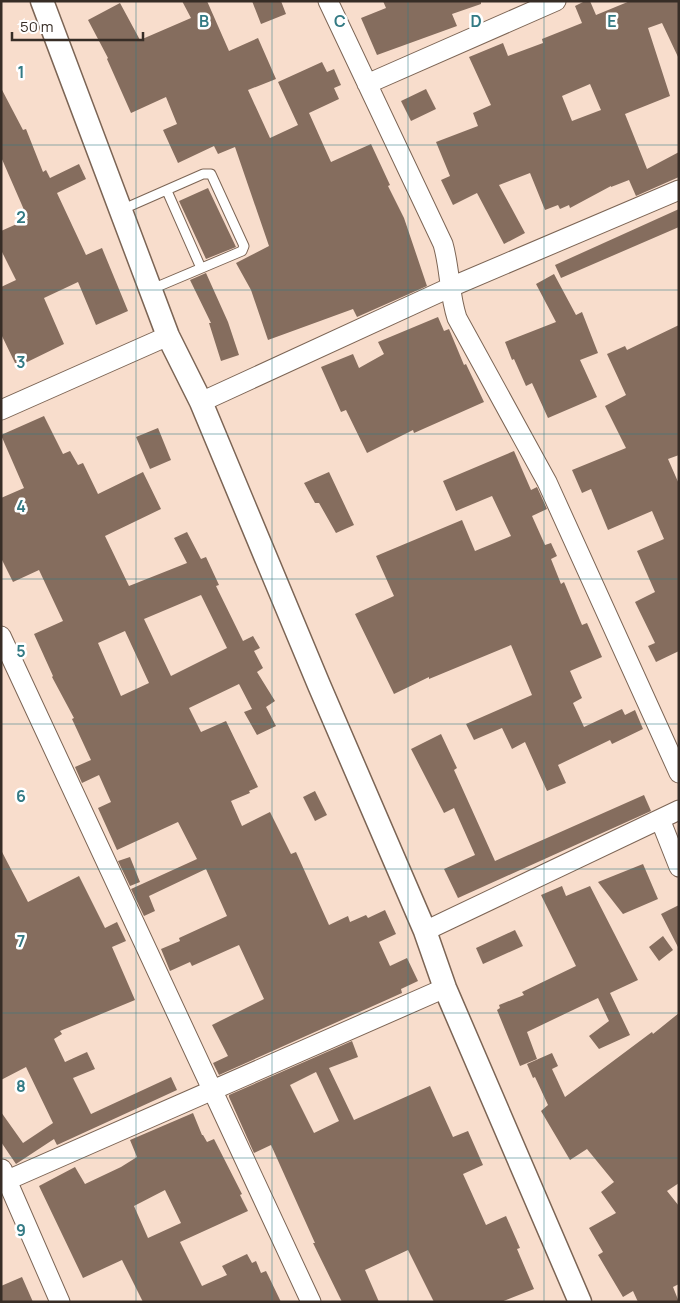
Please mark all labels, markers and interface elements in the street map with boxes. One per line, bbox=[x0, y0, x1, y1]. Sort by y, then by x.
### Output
scale bar bbox=[12, 10, 144, 42]
text: B bbox=[199, 10, 209, 32]
text: C bbox=[334, 10, 346, 32]
text: D bbox=[470, 10, 482, 32]
text: E bbox=[607, 10, 617, 32]
text: 50 m bbox=[20, 16, 54, 37]
text: 1 bbox=[17, 61, 25, 83]
text: 2 bbox=[16, 206, 26, 228]
text: 3 bbox=[16, 351, 26, 373]
text: 4 bbox=[16, 495, 26, 517]
text: 5 bbox=[16, 640, 26, 662]
text: 6 bbox=[16, 785, 26, 807]
text: 7 bbox=[17, 930, 25, 952]
text: 8 bbox=[16, 1075, 26, 1097]
text: 9 bbox=[16, 1219, 26, 1241]

